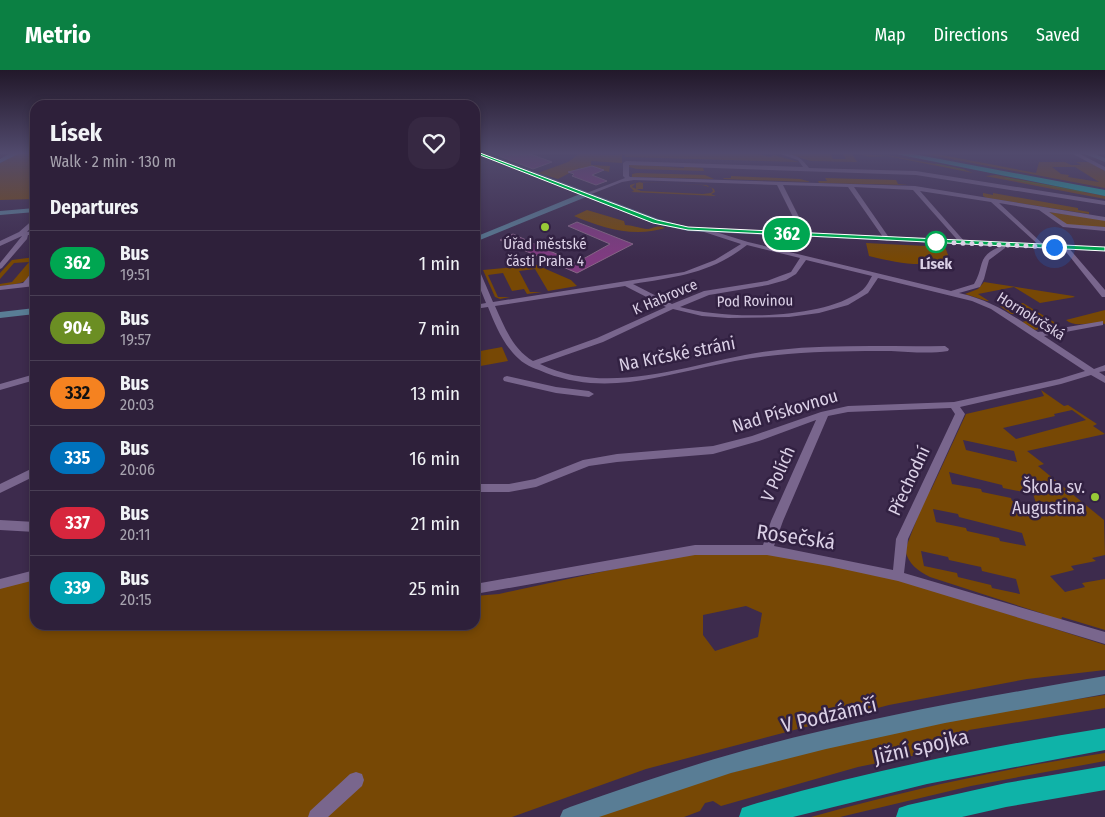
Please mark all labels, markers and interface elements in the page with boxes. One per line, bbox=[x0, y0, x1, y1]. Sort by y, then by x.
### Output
text: Metrio bbox=[25, 21, 91, 49]
text: Map bbox=[874, 24, 906, 46]
text: Directions bbox=[934, 24, 1008, 46]
text: Saved bbox=[1036, 24, 1080, 46]
button: heart bbox=[408, 117, 460, 169]
text: Lísek bbox=[50, 119, 102, 147]
text: Walk · 2 min · 130 m bbox=[50, 152, 176, 171]
text: Departures bbox=[50, 196, 138, 219]
line badge: 362 bbox=[758, 218, 816, 250]
marker: Úřad městské části Praha 4 bbox=[539, 221, 551, 233]
text: 362 bbox=[774, 223, 800, 245]
marker: Lísek bbox=[925, 231, 947, 253]
place label: Úřad městské části Praha 4 bbox=[503, 235, 587, 270]
your location bbox=[1042, 235, 1067, 260]
text: Bus bbox=[120, 242, 149, 265]
text: 362 bbox=[64, 252, 91, 274]
text: 1 min bbox=[419, 252, 460, 275]
place label: Lísek bbox=[920, 255, 953, 273]
text: 19:51 bbox=[120, 265, 150, 284]
street label: K Habrovce bbox=[630, 275, 700, 319]
street label: Hornokrčská bbox=[994, 288, 1068, 344]
street label: Pod Rovinou bbox=[716, 291, 794, 311]
text: Bus bbox=[120, 307, 149, 330]
text: 904 bbox=[63, 317, 92, 339]
text: 7 min bbox=[418, 317, 460, 340]
text: 19:57 bbox=[120, 330, 151, 349]
street label: Na Krčské stráni bbox=[617, 332, 737, 376]
text: Bus bbox=[120, 372, 149, 395]
text: 332 bbox=[65, 382, 90, 404]
text: 13 min bbox=[410, 382, 460, 405]
street label: Nad Pískovnou bbox=[730, 385, 840, 437]
text: 20:03 bbox=[120, 395, 154, 414]
text: Bus bbox=[120, 437, 149, 460]
street label: Přechodní bbox=[883, 442, 935, 519]
street label: V Polích bbox=[756, 443, 800, 505]
text: 335 bbox=[65, 447, 90, 469]
text: 16 min bbox=[409, 447, 460, 470]
text: 20:06 bbox=[120, 460, 155, 479]
place label: Škola sv. Augustina bbox=[1012, 476, 1085, 519]
marker: Škola sv. Augustina bbox=[1089, 491, 1101, 503]
text: Bus bbox=[120, 502, 149, 525]
text: 337 bbox=[65, 512, 90, 534]
text: 21 min bbox=[411, 512, 460, 535]
street label: Rosečská bbox=[755, 519, 837, 555]
text: 20:11 bbox=[120, 525, 150, 544]
text: Bus bbox=[120, 567, 149, 590]
text: 339 bbox=[64, 577, 91, 599]
text: 25 min bbox=[409, 577, 460, 600]
text: 20:15 bbox=[120, 590, 152, 609]
street label: V Podzámčí bbox=[779, 691, 879, 739]
street label: Jižní spojka bbox=[871, 723, 971, 771]

